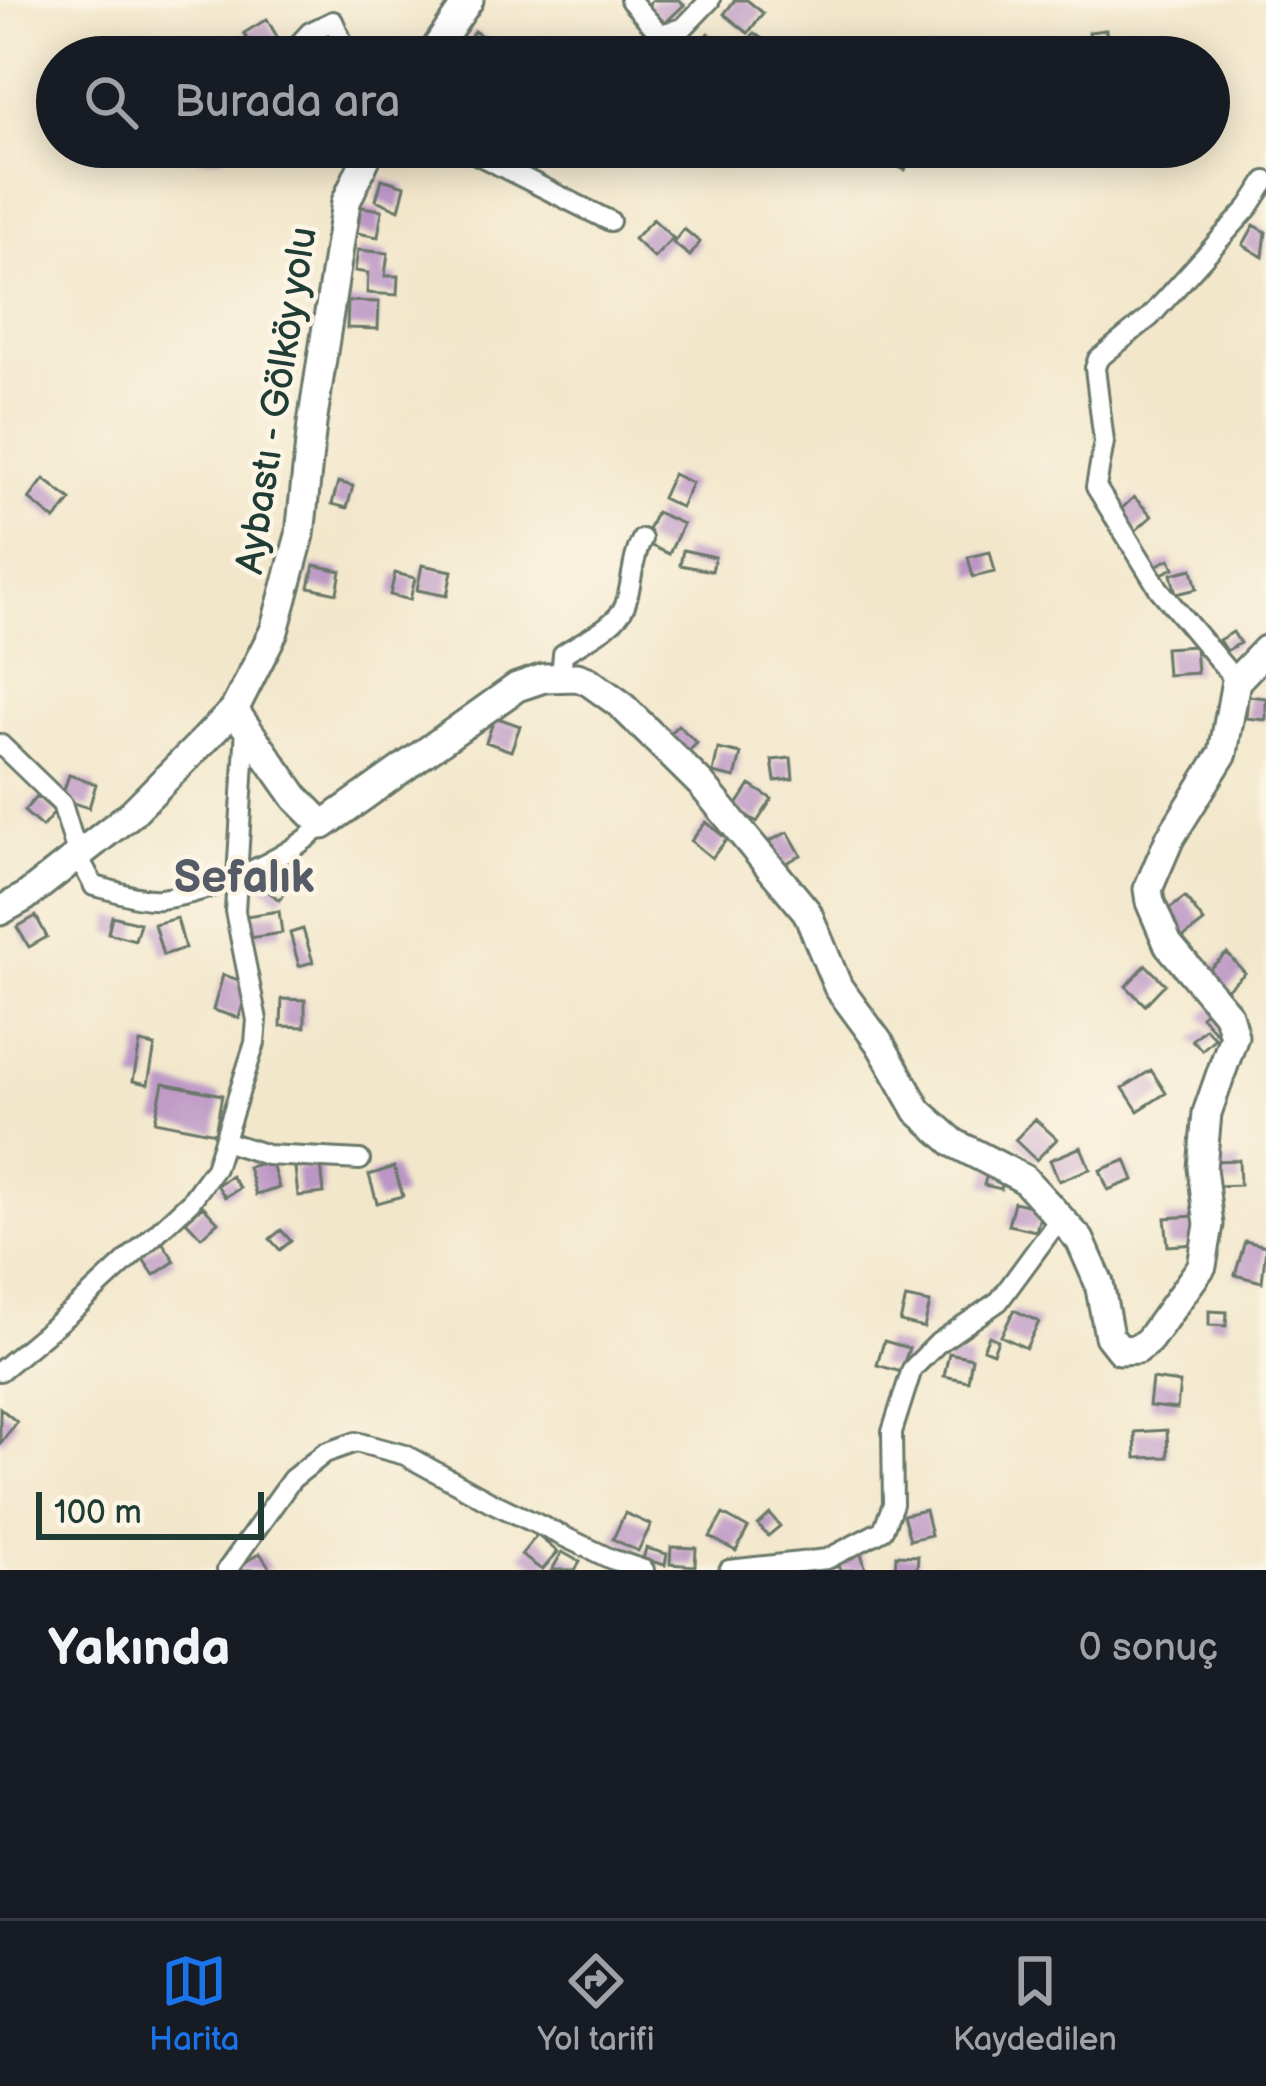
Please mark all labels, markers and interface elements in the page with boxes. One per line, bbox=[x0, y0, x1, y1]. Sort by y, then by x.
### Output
search box bbox=[36, 36, 1230, 168]
icon: search bbox=[78, 69, 144, 135]
text: Burada ara bbox=[174, 75, 400, 130]
street label: Aybastı - Gölköy yolu bbox=[227, 223, 328, 577]
district label: Sefalık bbox=[174, 851, 314, 906]
scale bar bbox=[36, 1486, 264, 1539]
text: 100 m bbox=[54, 1493, 142, 1533]
text: Yakında bbox=[48, 1618, 231, 1679]
text: 0 sonuç bbox=[1079, 1625, 1218, 1672]
tab: Harita bbox=[149, 1948, 239, 2060]
tab: Yol tarifi bbox=[538, 1948, 655, 2060]
tab: Kaydedilen bbox=[953, 1948, 1117, 2060]

